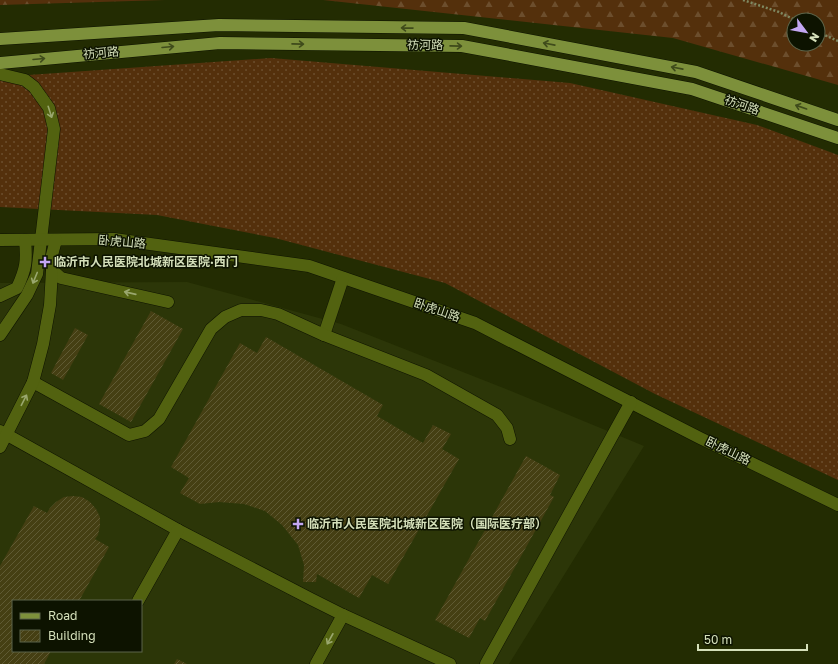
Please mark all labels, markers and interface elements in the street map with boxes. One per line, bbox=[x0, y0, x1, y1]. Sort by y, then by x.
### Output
north arrow bbox=[786, 12, 826, 52]
one-way arrow bbox=[401, 24, 414, 32]
text: N bbox=[807, 31, 823, 45]
street label: 祊河路 bbox=[407, 37, 443, 52]
one-way arrow bbox=[291, 40, 304, 47]
one-way arrow bbox=[543, 40, 556, 48]
one-way arrow bbox=[449, 42, 462, 49]
street label: 祊河路 bbox=[82, 43, 120, 62]
one-way arrow bbox=[161, 44, 174, 51]
one-way arrow bbox=[32, 56, 45, 63]
one-way arrow bbox=[671, 64, 684, 72]
street label: 祊河路 bbox=[723, 92, 762, 117]
one-way arrow bbox=[795, 103, 808, 110]
one-way arrow bbox=[46, 106, 54, 118]
street label: 卧虎山路 bbox=[97, 232, 147, 251]
place label: 临沂市人民医院北城新区医院·西门 bbox=[54, 254, 238, 269]
marker: 临沂市人民医院北城新区医院·西门 bbox=[39, 256, 51, 268]
one-way arrow bbox=[30, 272, 38, 284]
one-way arrow bbox=[123, 289, 136, 297]
street label: 卧虎山路 bbox=[412, 295, 462, 324]
one-way arrow bbox=[21, 394, 29, 406]
street label: 卧虎山路 bbox=[703, 433, 753, 468]
place label: 临沂市人民医院北城新区医院（国际医疗部） bbox=[307, 516, 547, 531]
marker: 临沂市人民医院北城新区医院（国际医疗部） bbox=[292, 518, 304, 530]
legend bbox=[12, 600, 142, 652]
text: Road bbox=[48, 608, 77, 623]
scale bar bbox=[698, 626, 807, 652]
text: Building bbox=[48, 628, 96, 643]
text: 50 m bbox=[704, 632, 732, 647]
one-way arrow bbox=[325, 633, 333, 645]

